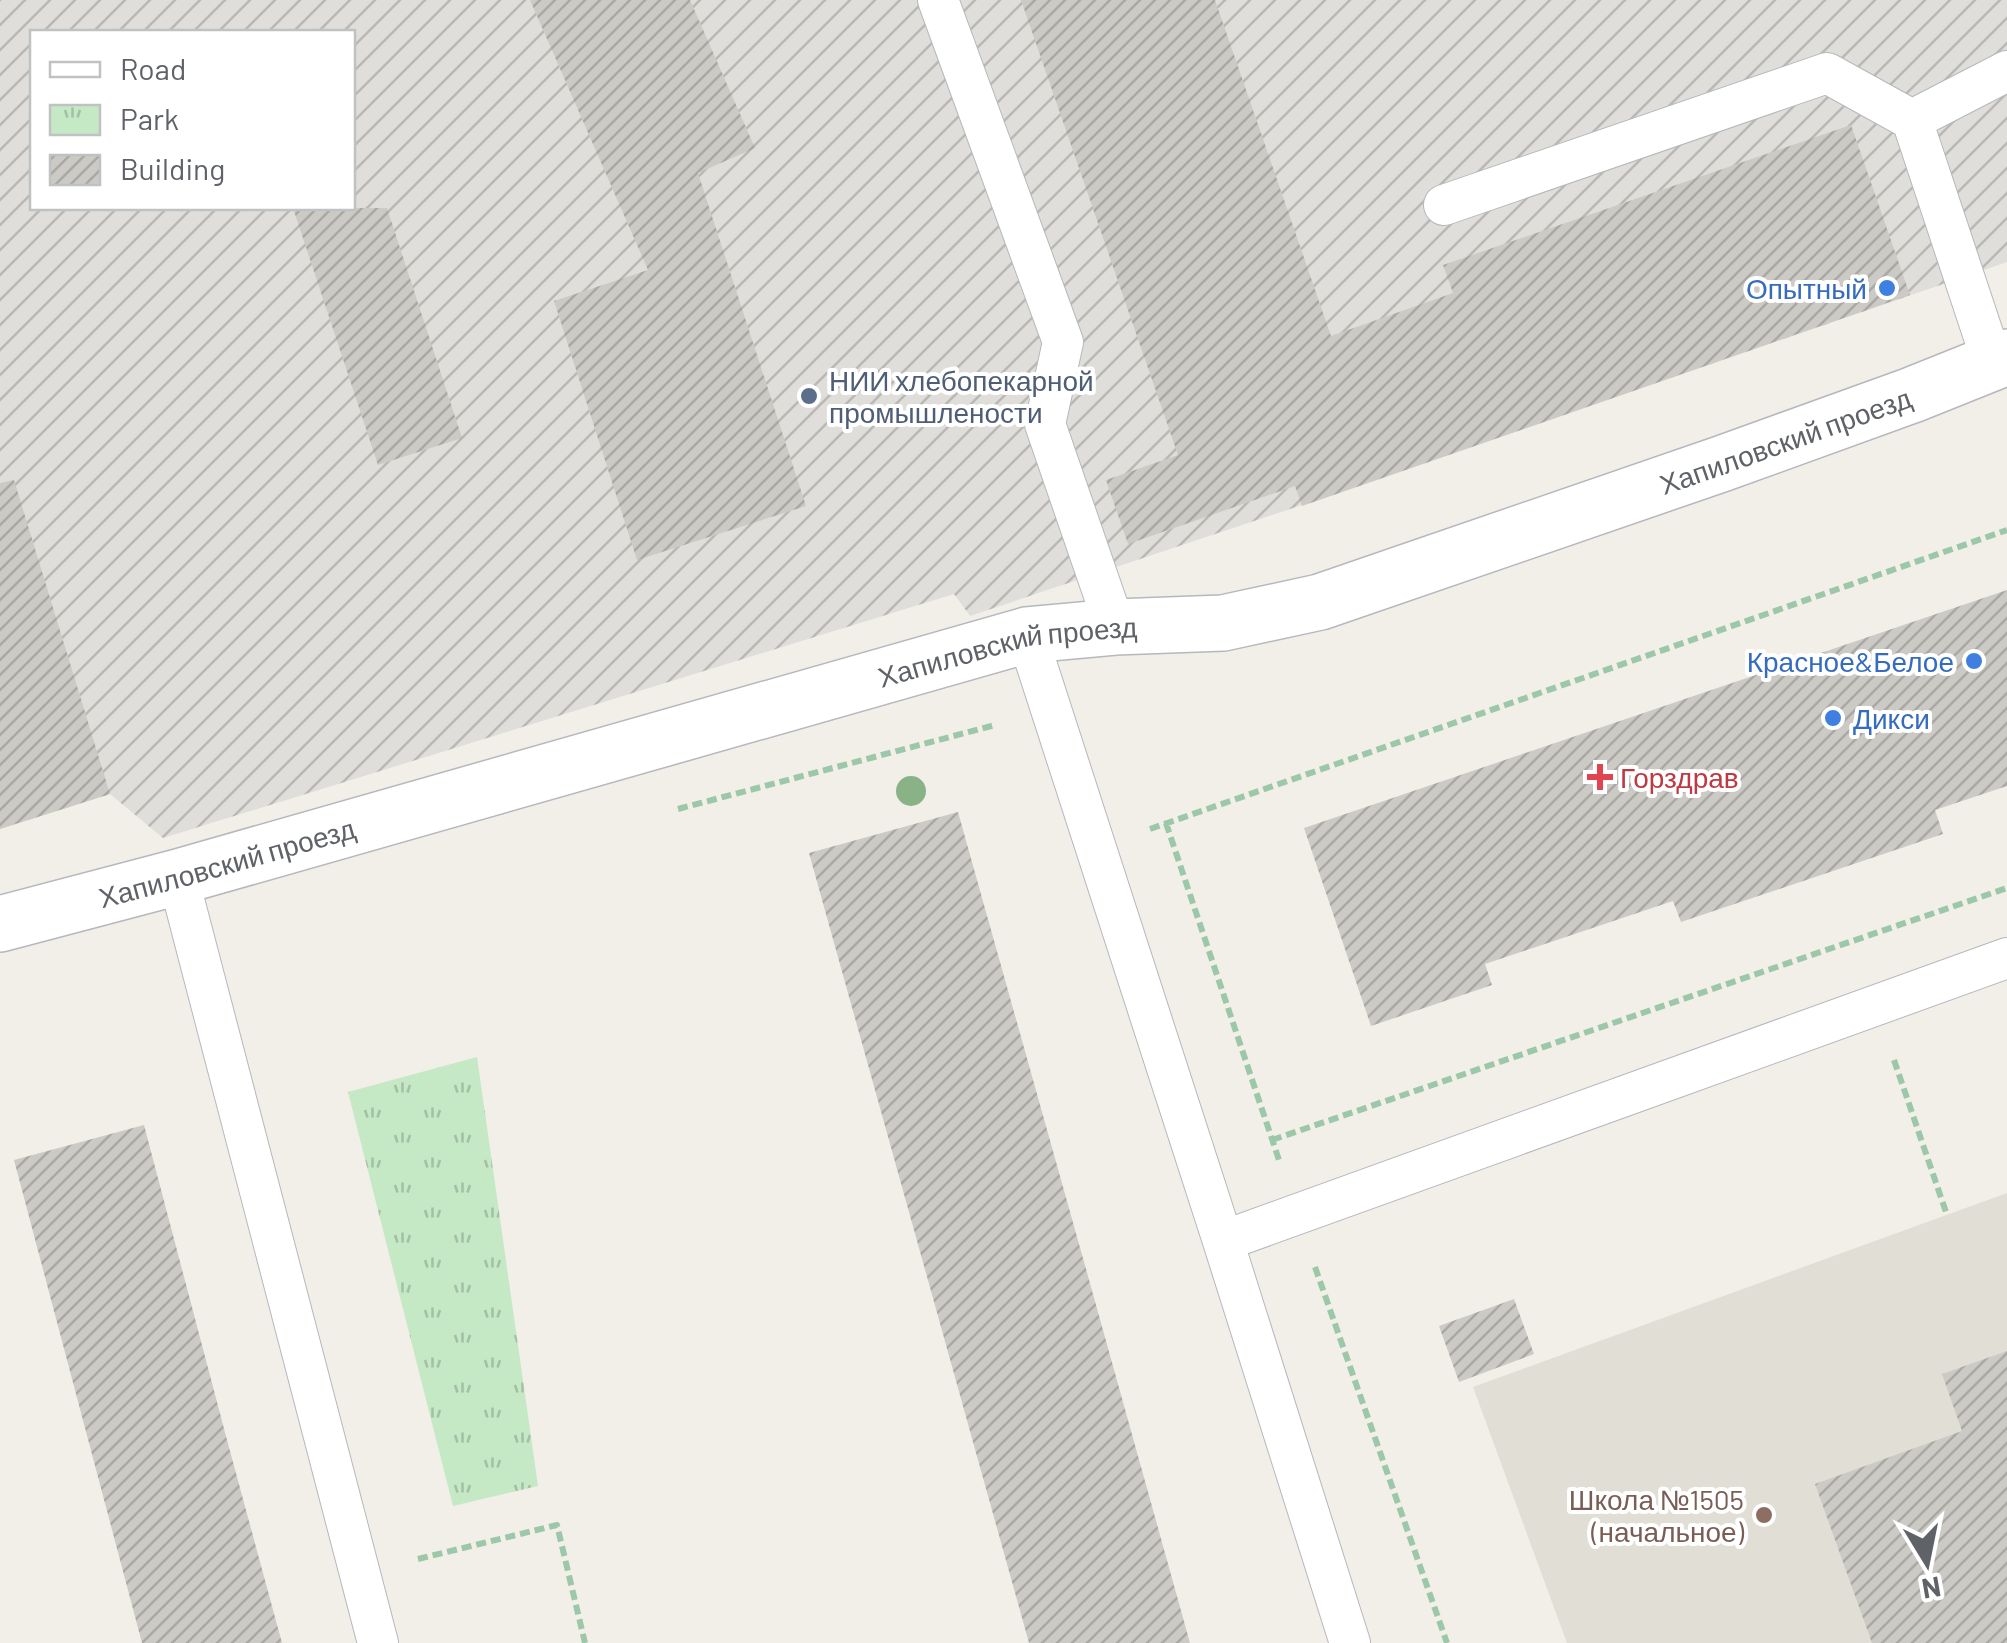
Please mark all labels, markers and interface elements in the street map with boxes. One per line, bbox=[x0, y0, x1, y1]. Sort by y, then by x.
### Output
legend bbox=[30, 30, 355, 210]
text: Road bbox=[120, 50, 186, 86]
text: Park bbox=[120, 100, 179, 136]
text: Building bbox=[120, 150, 225, 186]
place label: Опытный bbox=[1746, 271, 1867, 305]
marker: Опытный bbox=[1876, 277, 1898, 299]
place label: НИИ хлебопекарной промышлености bbox=[829, 363, 1094, 429]
street label: Хапиловский проезд bbox=[1655, 380, 1916, 501]
marker: НИИ хлебопекарной промышлености bbox=[798, 385, 820, 407]
street label: Хапиловский проезд bbox=[874, 609, 1138, 694]
place label: Красное&Белое bbox=[1747, 644, 1954, 678]
marker: Красное&Белое bbox=[1963, 650, 1985, 672]
place label: Дикси bbox=[1853, 701, 1930, 735]
marker: Дикси bbox=[1822, 707, 1844, 729]
place label: Горздрав bbox=[1620, 760, 1739, 794]
marker: Горздрав bbox=[1589, 766, 1611, 788]
street label: Хапиловский проезд bbox=[95, 810, 359, 914]
place label: Школа №1505 (начальное) bbox=[1569, 1482, 1745, 1548]
marker: Школа №1505 (начальное) bbox=[1753, 1504, 1775, 1526]
north arrow bbox=[1877, 1513, 1977, 1613]
text: N bbox=[1919, 1570, 1944, 1607]

